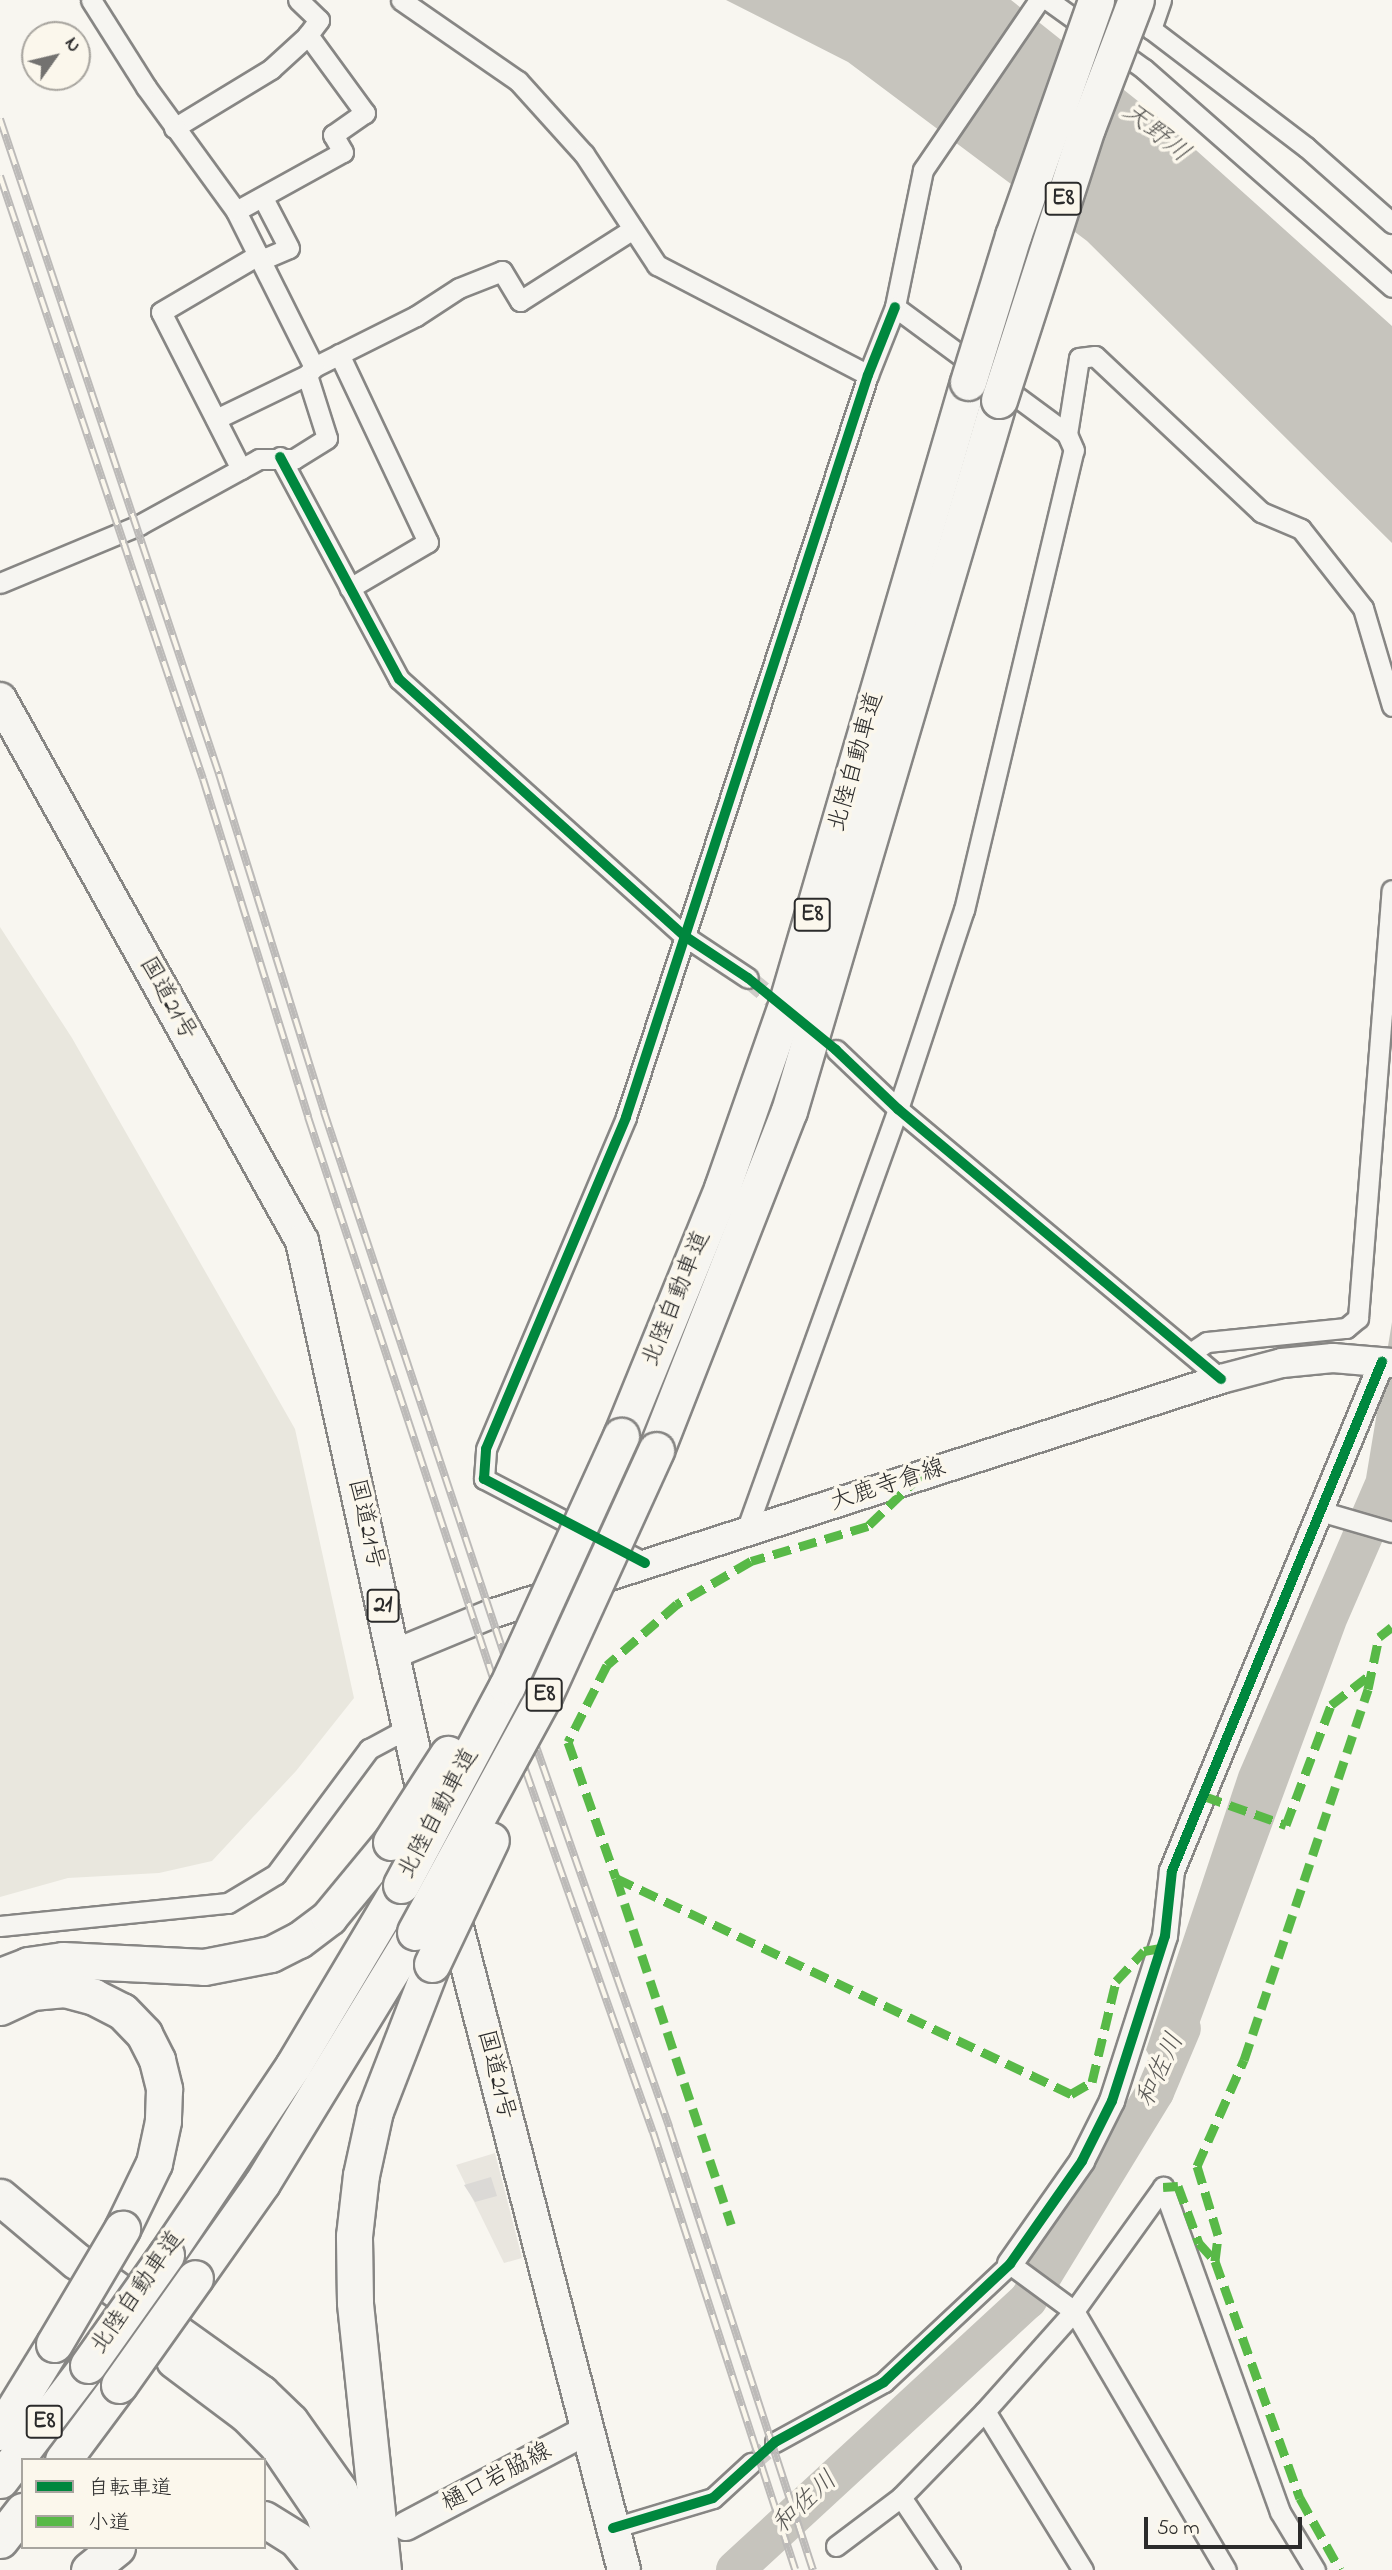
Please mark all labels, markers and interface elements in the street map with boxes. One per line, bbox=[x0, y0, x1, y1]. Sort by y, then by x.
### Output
north arrow bbox=[21, 21, 91, 91]
text: N bbox=[57, 32, 87, 58]
water label: 天野川 bbox=[1115, 97, 1195, 171]
road number: E8 bbox=[1044, 180, 1082, 218]
street label: 北陸自動車道 bbox=[823, 689, 891, 835]
road number: E8 bbox=[793, 896, 831, 934]
street label: 国道21号 bbox=[132, 952, 202, 1046]
street label: 北陸自動車道 bbox=[637, 1227, 717, 1371]
street label: 大鹿寺倉線 bbox=[826, 1454, 950, 1518]
street label: 国道21号 bbox=[341, 1476, 389, 1572]
road number: 21 bbox=[366, 1586, 400, 1625]
road number: E8 bbox=[525, 1676, 563, 1714]
street label: 北陸自動車道 bbox=[392, 1744, 486, 1884]
street label: 国道21号 bbox=[470, 2027, 520, 2123]
water label: 和佐川 bbox=[1131, 2029, 1193, 2113]
street label: 北陸自動車道 bbox=[85, 2226, 191, 2360]
road number: E8 bbox=[25, 2402, 63, 2442]
street label: 樋口岩脇線 bbox=[437, 2437, 557, 2519]
legend bbox=[21, 2458, 266, 2549]
water label: 和佐川 bbox=[767, 2466, 845, 2542]
text: 自転車道 bbox=[88, 2474, 172, 2504]
scale bar bbox=[1147, 2504, 1304, 2548]
text: 小道 bbox=[88, 2509, 130, 2539]
text: 50 m bbox=[1157, 2514, 1200, 2544]

